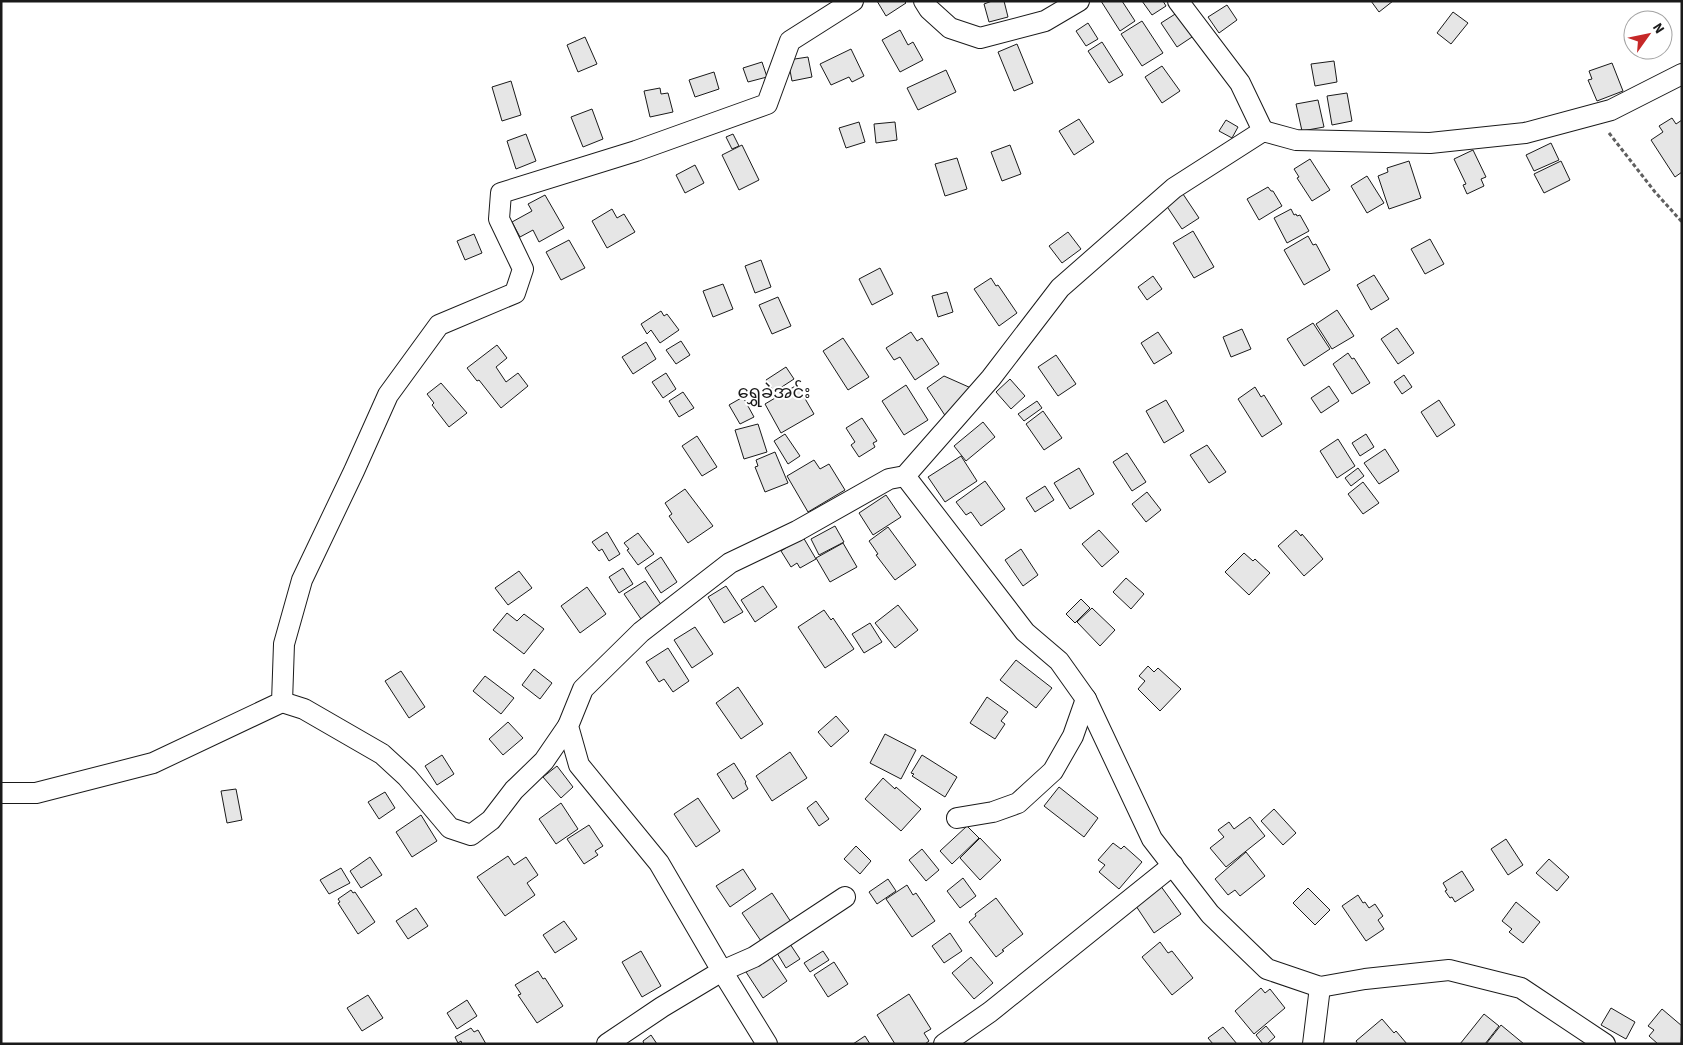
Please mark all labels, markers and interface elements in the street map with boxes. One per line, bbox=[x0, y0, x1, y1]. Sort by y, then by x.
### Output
north arrow bbox=[1623, 10, 1673, 60]
text: N bbox=[1647, 19, 1669, 38]
district label: ရွှေခဲအင်း bbox=[738, 379, 810, 407]

